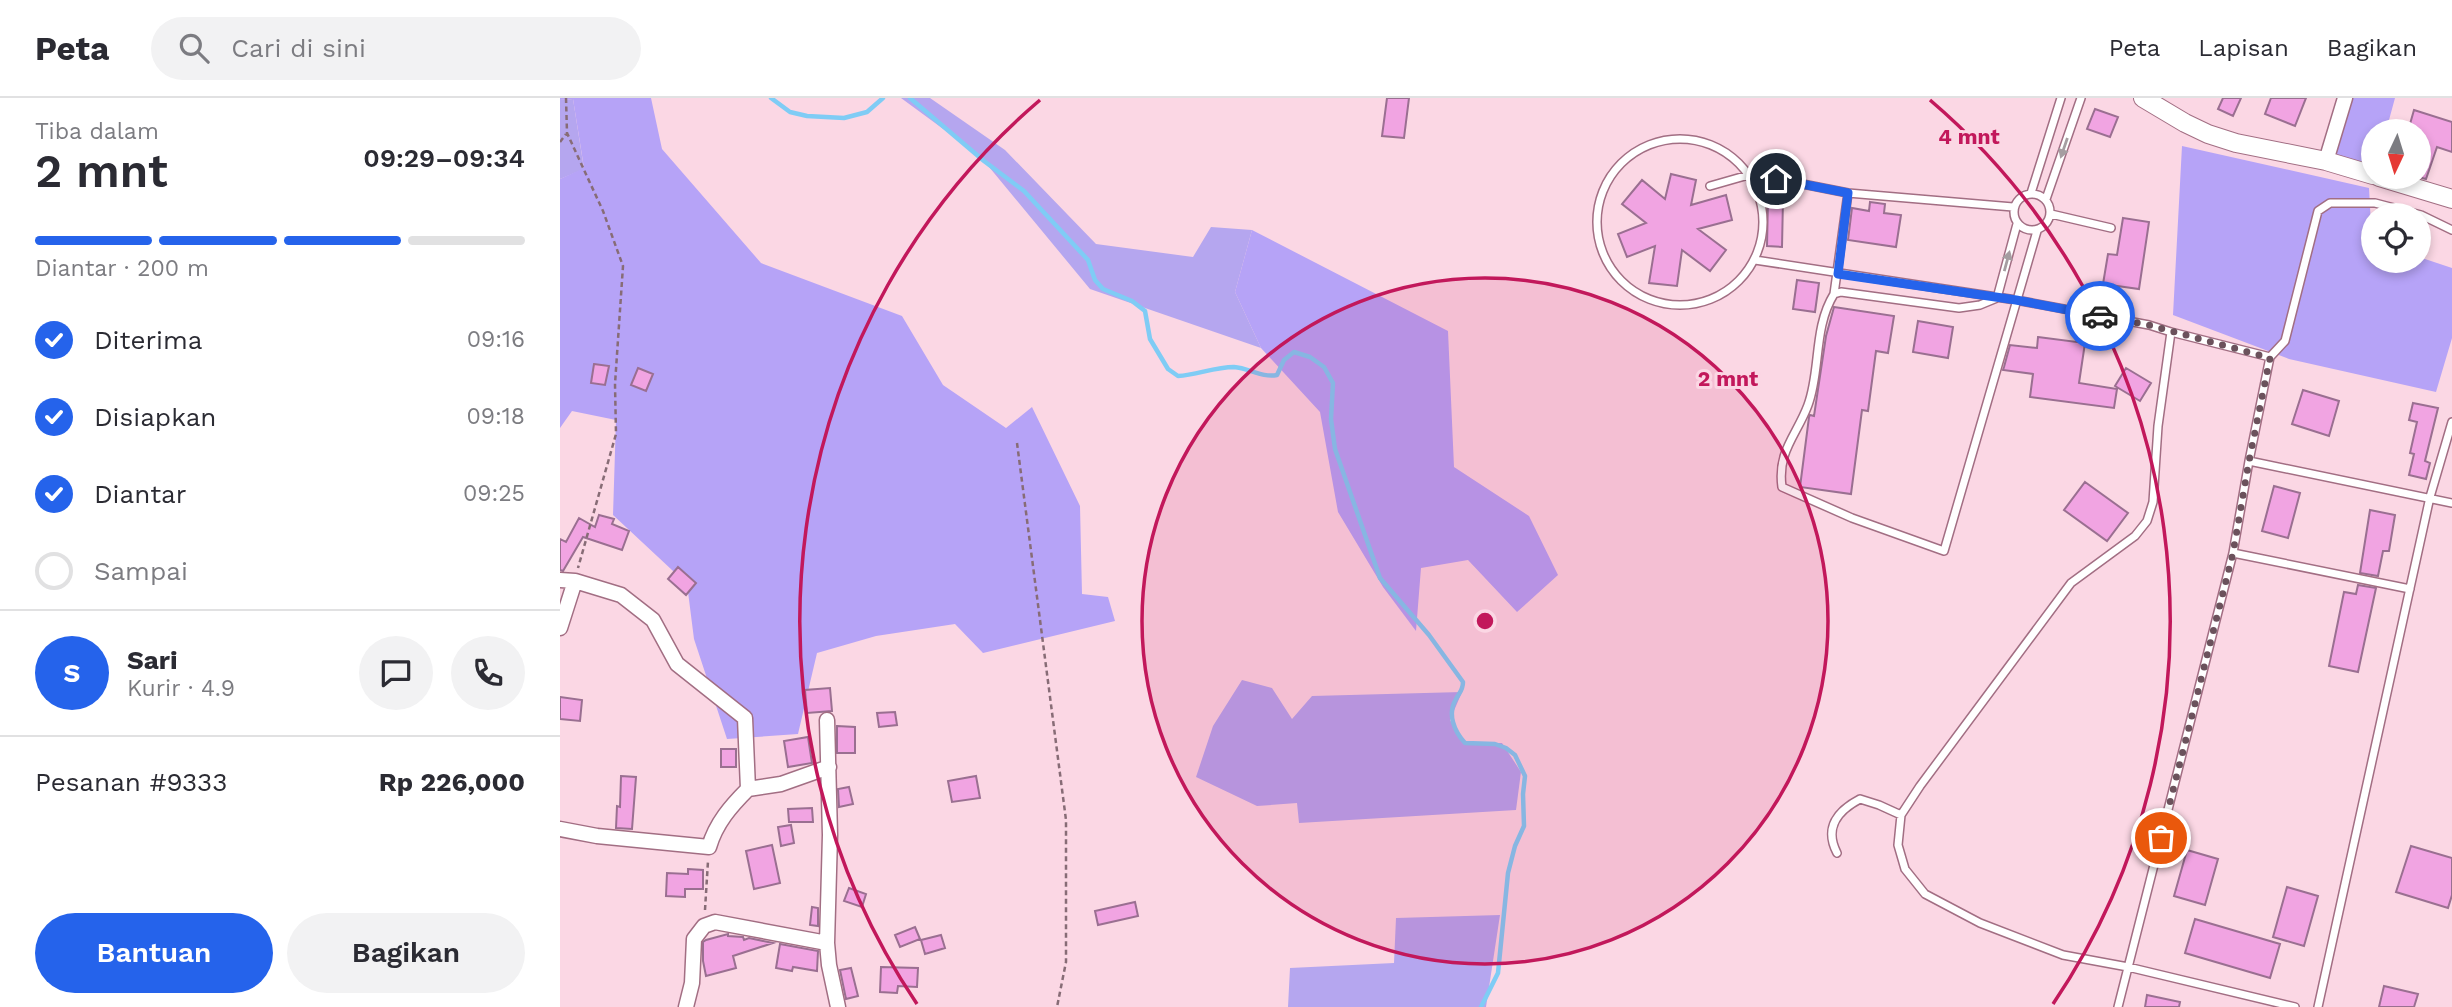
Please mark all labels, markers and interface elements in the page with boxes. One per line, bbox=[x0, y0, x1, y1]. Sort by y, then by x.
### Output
search box bbox=[151, 17, 641, 80]
text: Peta bbox=[35, 29, 109, 68]
icon: search bbox=[175, 29, 213, 67]
text: Cari di sini bbox=[231, 33, 366, 63]
text: Peta bbox=[2109, 34, 2160, 62]
text: Lapisan bbox=[2198, 34, 2289, 62]
text: Bagikan bbox=[2327, 34, 2417, 62]
text: Tiba dalam bbox=[35, 118, 159, 145]
north arrow bbox=[2361, 119, 2431, 189]
map controls bbox=[2361, 119, 2431, 273]
text: 4 mnt bbox=[1938, 124, 2000, 149]
one-way arrow bbox=[2058, 138, 2068, 159]
text: 09:29–09:34 bbox=[363, 143, 525, 173]
text: 2 mnt bbox=[35, 144, 168, 198]
pin bbox=[1746, 149, 1806, 209]
icon: home bbox=[1757, 160, 1795, 198]
button: locate bbox=[2361, 203, 2431, 273]
one-way arrow bbox=[2002, 250, 2013, 272]
text: Diantar · 200 m bbox=[35, 255, 209, 282]
courier bbox=[2065, 281, 2135, 351]
icon: car bbox=[2081, 297, 2119, 335]
icon: check bbox=[35, 321, 73, 359]
text: Diterima bbox=[94, 325, 202, 355]
text: 09:16 bbox=[467, 326, 525, 353]
text: 2 mnt bbox=[1698, 366, 1758, 391]
icon: check bbox=[35, 398, 73, 436]
text: Disiapkan bbox=[94, 402, 216, 432]
text: 09:18 bbox=[467, 403, 525, 430]
icon: check bbox=[35, 475, 73, 513]
text: Diantar bbox=[94, 479, 186, 509]
text: 09:25 bbox=[463, 480, 525, 507]
text: Sampai bbox=[94, 556, 188, 586]
centre of rings bbox=[1473, 609, 1497, 633]
button: chat bbox=[359, 636, 433, 710]
button: phone bbox=[451, 636, 525, 710]
text: Sari bbox=[127, 645, 177, 675]
text: S bbox=[64, 658, 80, 688]
text: Kurir · 4.9 bbox=[127, 675, 235, 702]
text: Pesanan #9333 bbox=[35, 767, 227, 797]
text: Rp 226,000 bbox=[379, 767, 525, 797]
pin bbox=[2131, 808, 2191, 868]
icon: bag bbox=[2142, 819, 2180, 857]
button: Bantuan bbox=[35, 913, 273, 993]
button: Bagikan bbox=[287, 913, 525, 993]

